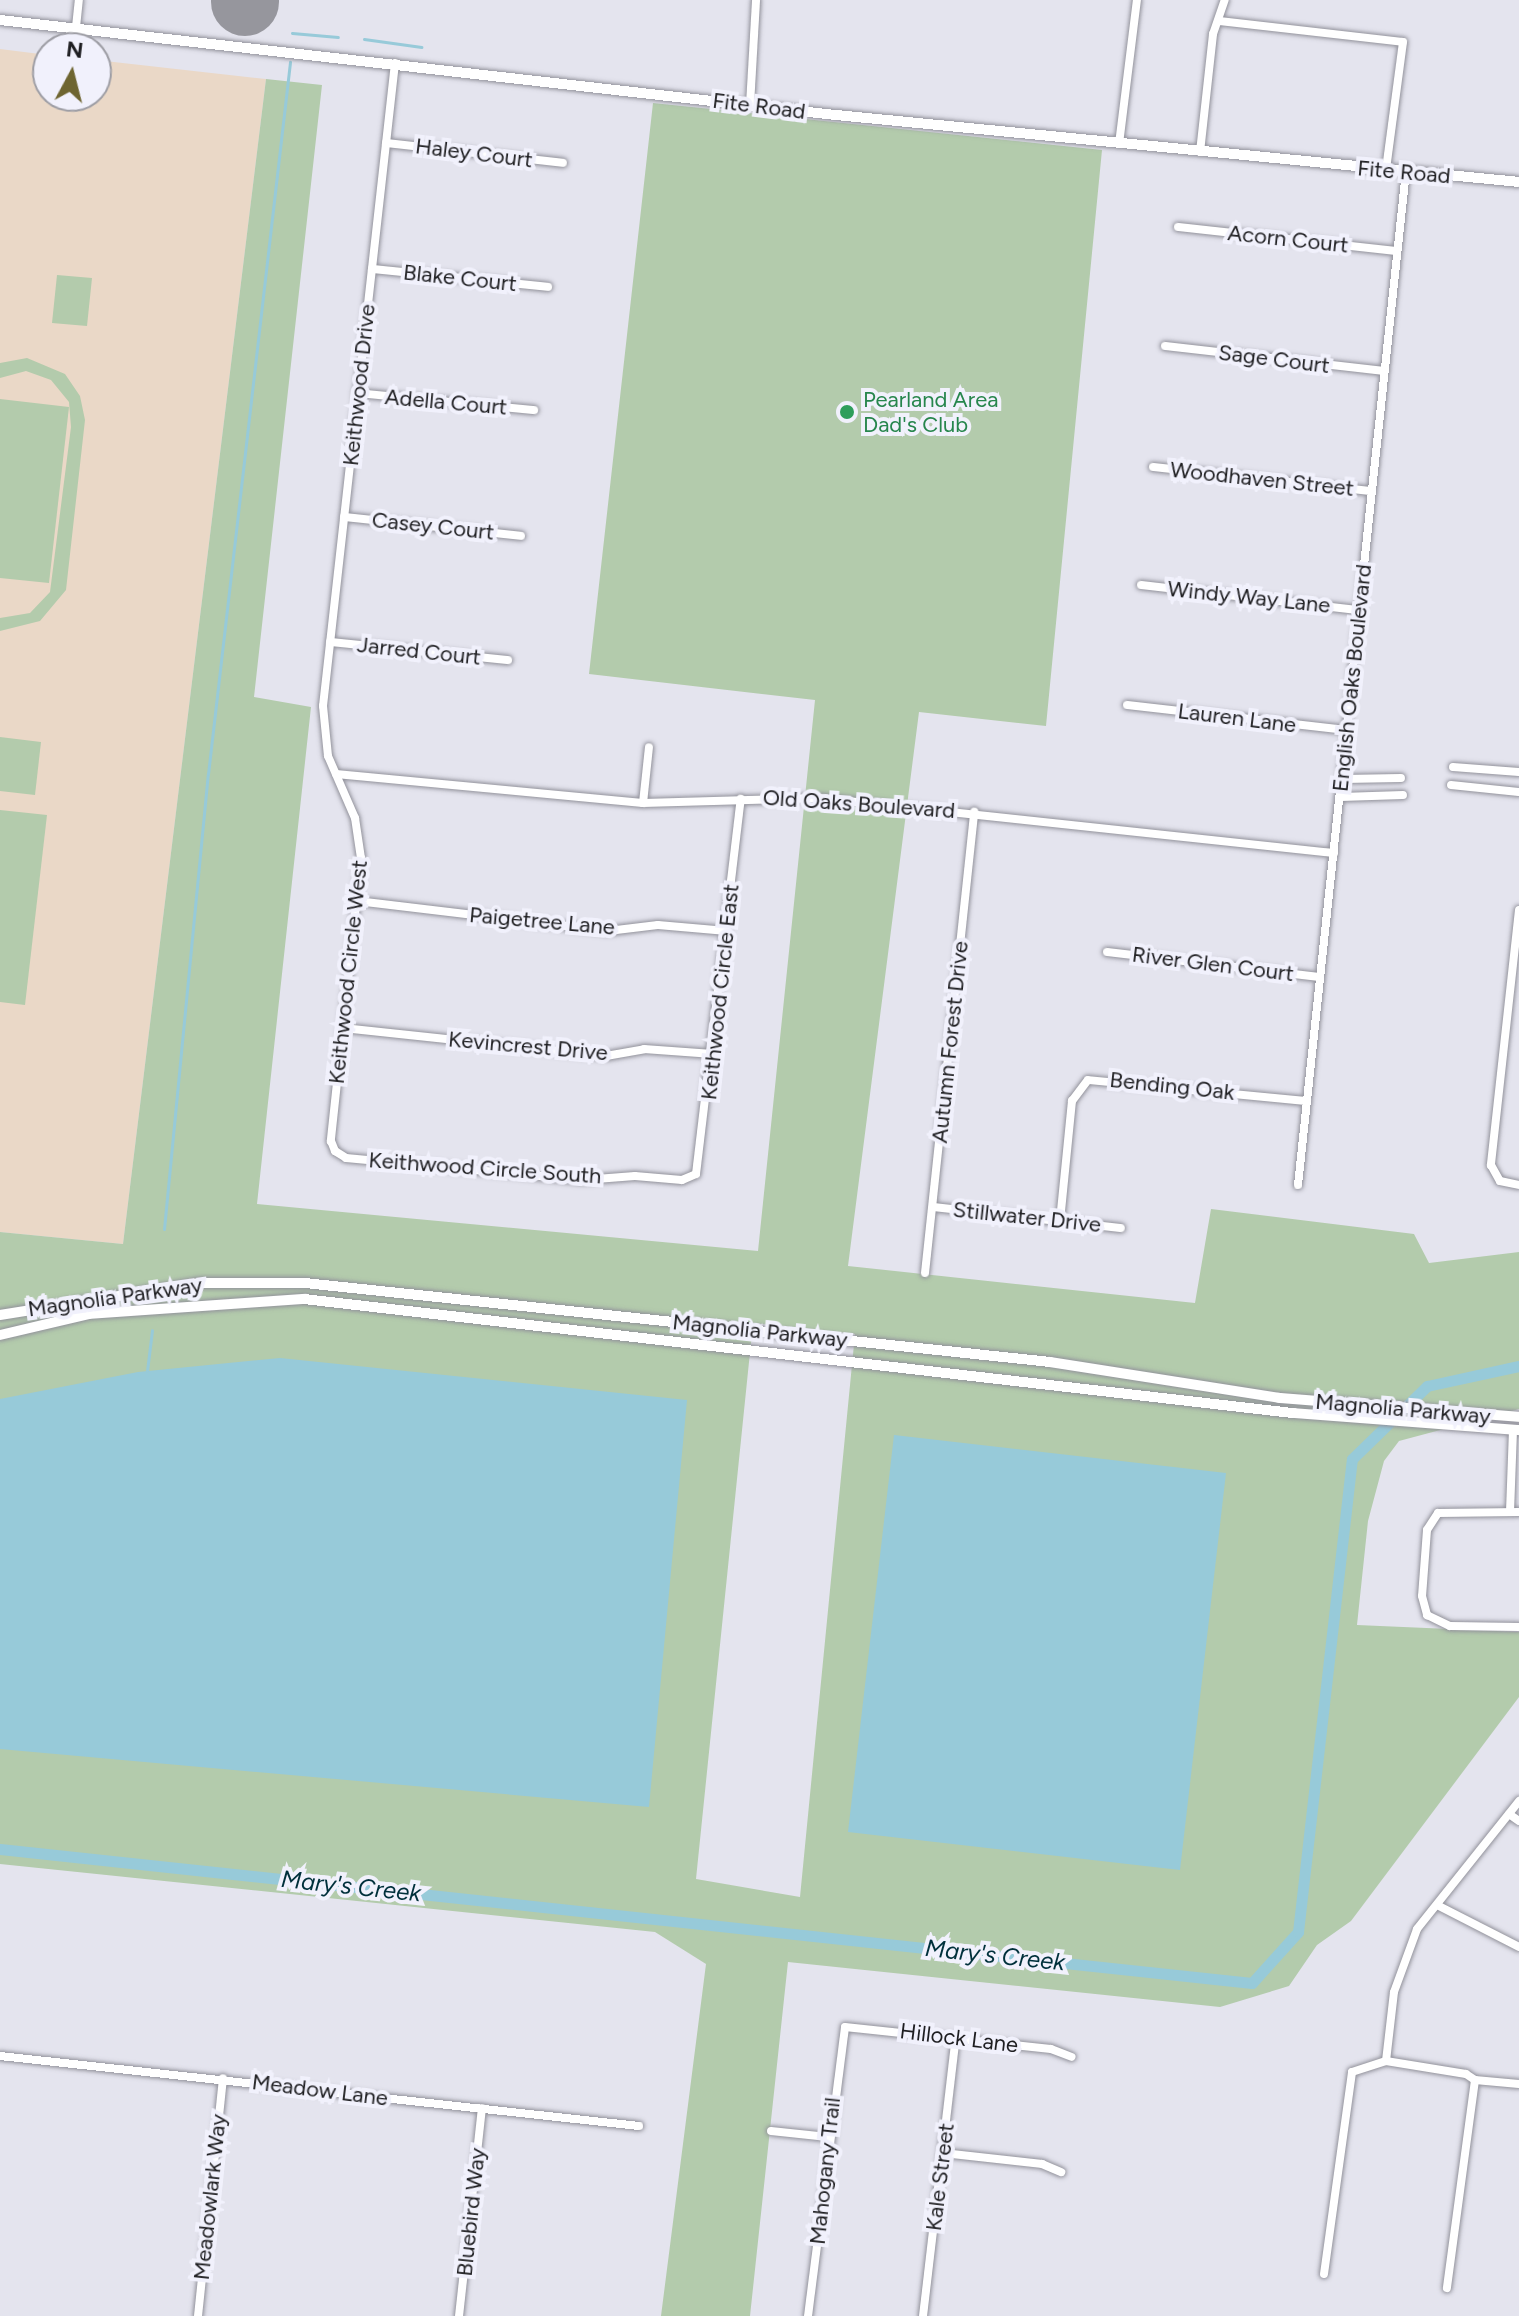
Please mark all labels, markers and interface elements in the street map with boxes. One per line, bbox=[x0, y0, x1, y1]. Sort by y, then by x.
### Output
north arrow bbox=[32, 32, 112, 112]
text: N bbox=[65, 35, 85, 64]
street label: Fite Road bbox=[711, 87, 807, 125]
street label: Haley Court bbox=[414, 133, 534, 173]
street label: Fite Road bbox=[1356, 155, 1452, 189]
street label: Acorn Court bbox=[1226, 220, 1350, 258]
street label: Blake Court bbox=[402, 259, 518, 297]
street label: Keithwood Drive bbox=[337, 303, 381, 467]
street label: Sage Court bbox=[1217, 339, 1331, 379]
street label: Adella Court bbox=[384, 384, 508, 420]
place label: Pearland Area Dad's Club bbox=[863, 386, 998, 438]
marker: Pearland Area Dad's Club bbox=[838, 403, 856, 421]
street label: Woodhaven Street bbox=[1169, 456, 1355, 502]
street label: Casey Court bbox=[371, 506, 495, 546]
street label: English Oaks Boulevard bbox=[1327, 563, 1377, 793]
street label: Windy Way Lane bbox=[1166, 575, 1332, 619]
street label: Jarred Court bbox=[356, 631, 482, 671]
street label: Lauren Lane bbox=[1176, 698, 1298, 738]
street label: Old Oaks Boulevard bbox=[762, 784, 956, 824]
street label: Keithwood Circle West bbox=[323, 859, 373, 1085]
street label: Keithwood Circle East bbox=[696, 883, 744, 1101]
street label: Paigetree Lane bbox=[468, 901, 616, 941]
street label: Autumn Forest Drive bbox=[926, 940, 974, 1144]
street label: River Glen Court bbox=[1131, 941, 1295, 987]
street label: Kevincrest Drive bbox=[447, 1026, 609, 1066]
street label: Bending Oak bbox=[1108, 1066, 1236, 1106]
street label: Keithwood Circle South bbox=[368, 1147, 602, 1189]
street label: Stillwater Drive bbox=[952, 1196, 1102, 1238]
street label: Magnolia Parkway bbox=[26, 1272, 204, 1322]
street label: Magnolia Parkway bbox=[671, 1309, 849, 1353]
street label: Magnolia Parkway bbox=[1314, 1388, 1492, 1430]
water label: Mary's Creek bbox=[280, 1864, 422, 1908]
water label: Mary's Creek bbox=[924, 1933, 1066, 1977]
street label: Hillock Lane bbox=[898, 2018, 1020, 2058]
street label: Meadow Lane bbox=[250, 2069, 390, 2111]
street label: Mahogany Trail bbox=[804, 2096, 846, 2246]
street label: Meadowlark Way bbox=[188, 2113, 232, 2281]
street label: Kale Street bbox=[920, 2122, 960, 2232]
street label: Bluebird Way bbox=[451, 2146, 491, 2278]

